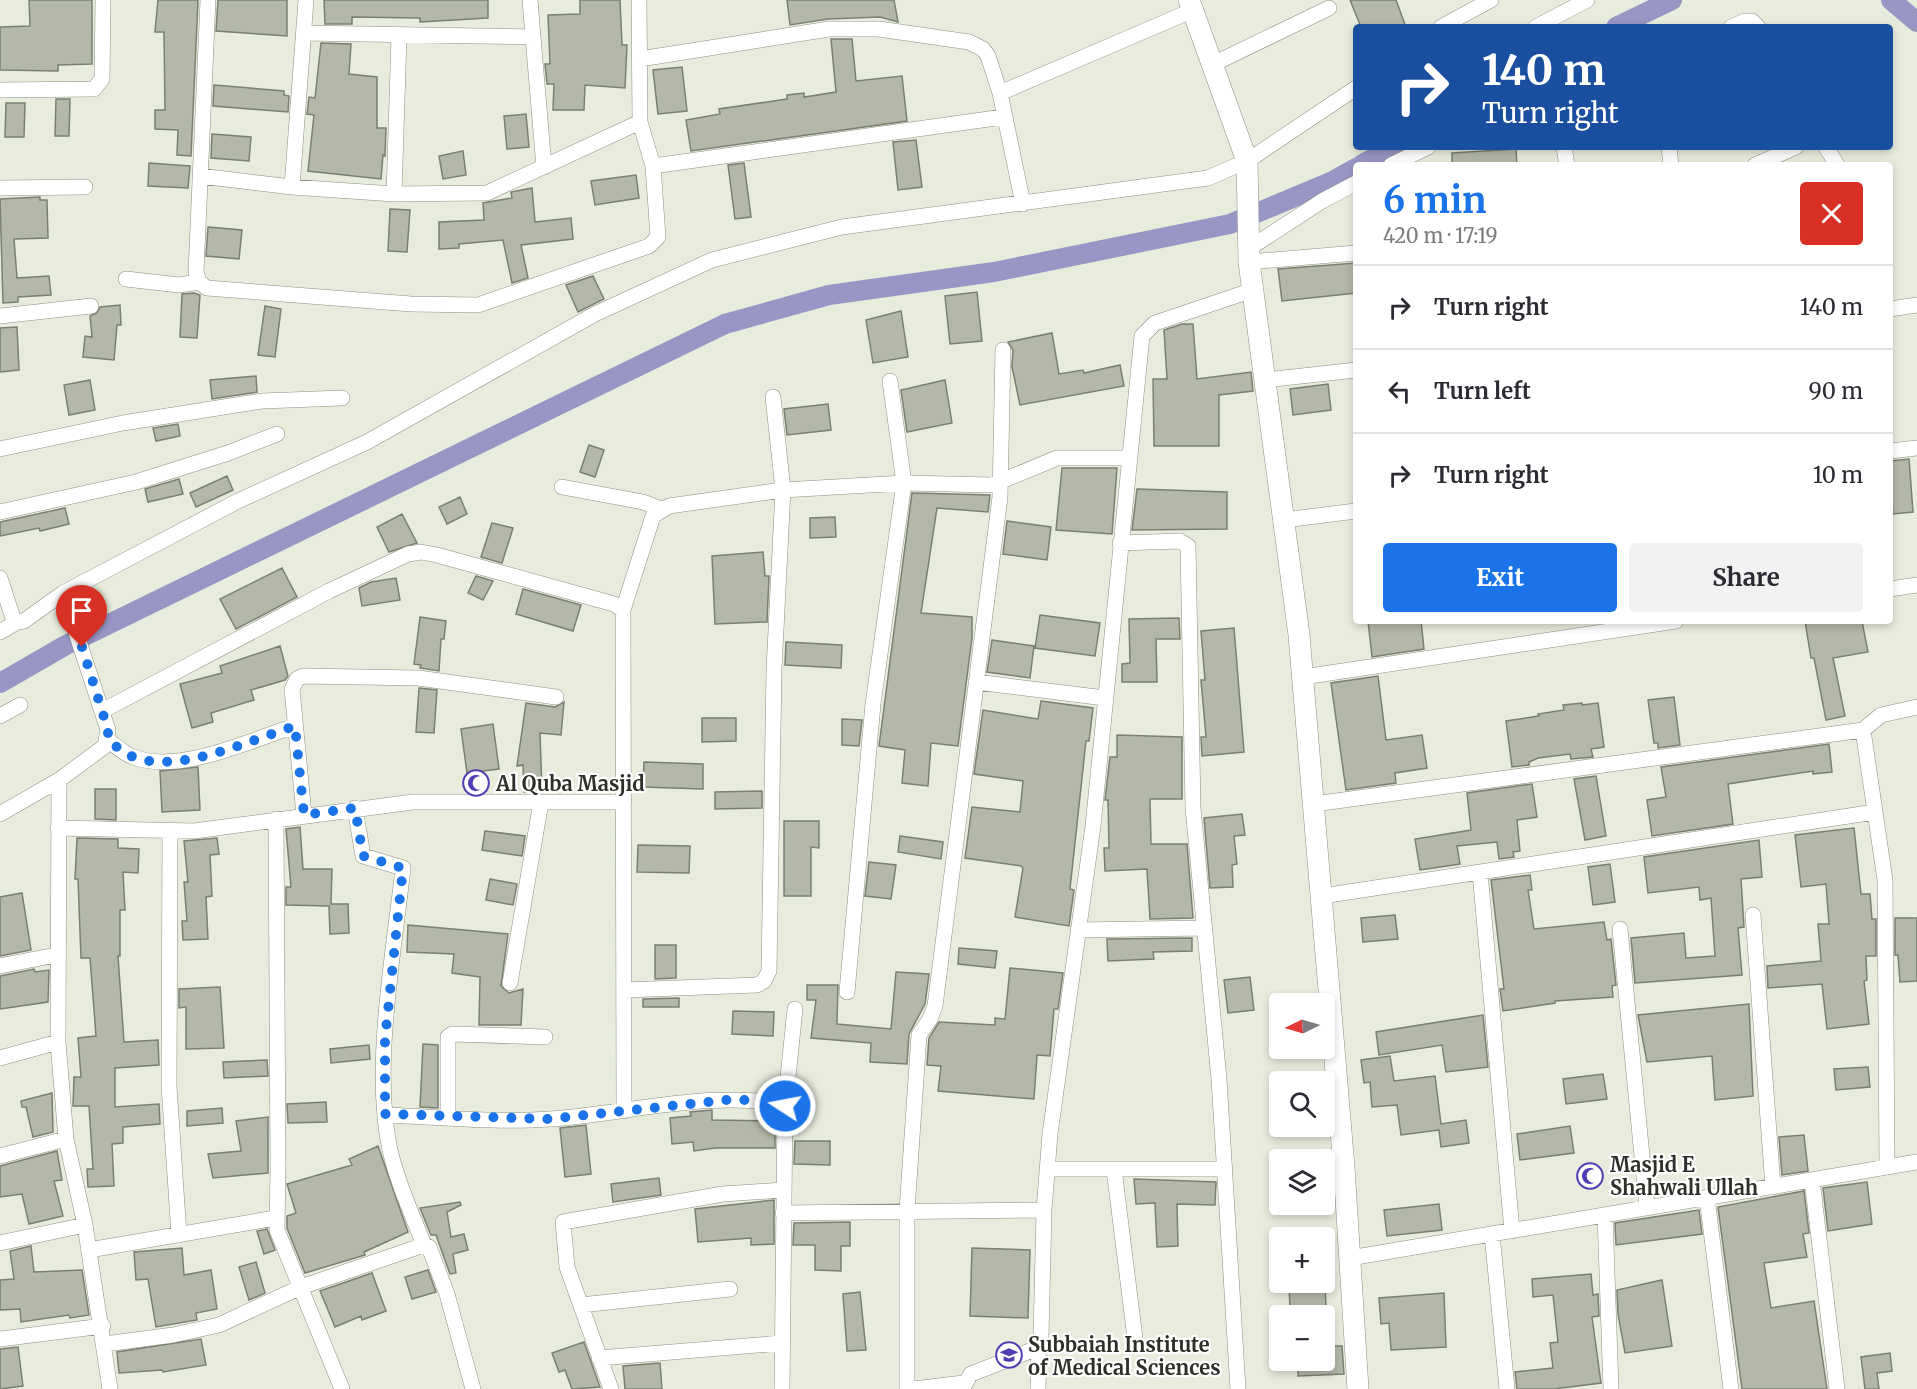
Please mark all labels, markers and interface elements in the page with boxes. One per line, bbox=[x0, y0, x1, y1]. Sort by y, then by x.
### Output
text: 140 m bbox=[1482, 44, 1605, 96]
icon: right bbox=[1383, 48, 1461, 126]
text: Turn right bbox=[1482, 96, 1619, 130]
text: 6 min bbox=[1383, 178, 1487, 223]
button: close bbox=[1800, 182, 1863, 245]
text: 420 m · 17:19 bbox=[1383, 223, 1498, 248]
icon: right bbox=[1383, 291, 1416, 324]
text: Turn right bbox=[1434, 293, 1548, 321]
text: 140 m bbox=[1800, 293, 1863, 321]
icon: left bbox=[1383, 375, 1416, 408]
text: Turn left bbox=[1434, 377, 1531, 405]
text: 90 m bbox=[1808, 377, 1863, 405]
icon: right bbox=[1383, 459, 1416, 492]
text: Turn right bbox=[1434, 461, 1548, 489]
text: 10 m bbox=[1813, 461, 1863, 489]
button: Exit bbox=[1383, 543, 1617, 612]
button: Share bbox=[1629, 543, 1863, 612]
pin bbox=[56, 585, 107, 647]
icon: arrive bbox=[65, 594, 98, 627]
mosque icon: Al Quba Masjid bbox=[461, 768, 491, 798]
place label: Al Quba Masjid bbox=[495, 771, 645, 796]
north arrow bbox=[1269, 993, 1335, 1059]
map controls bbox=[1269, 993, 1335, 1371]
button: search bbox=[1269, 1071, 1335, 1137]
position arrow bbox=[753, 1074, 817, 1138]
button: layers bbox=[1269, 1149, 1335, 1215]
place label: Masjid E Shahwali Ullah bbox=[1610, 1152, 1759, 1200]
mosque icon: Masjid E Shahwali Ullah bbox=[1575, 1161, 1605, 1191]
button: + bbox=[1269, 1227, 1335, 1293]
button: − bbox=[1269, 1305, 1335, 1371]
place label: Subbaiah Institute of Medical Sciences bbox=[1028, 1332, 1221, 1380]
school or university icon: Subbaiah Institute of Medical Sciences bbox=[994, 1340, 1024, 1370]

